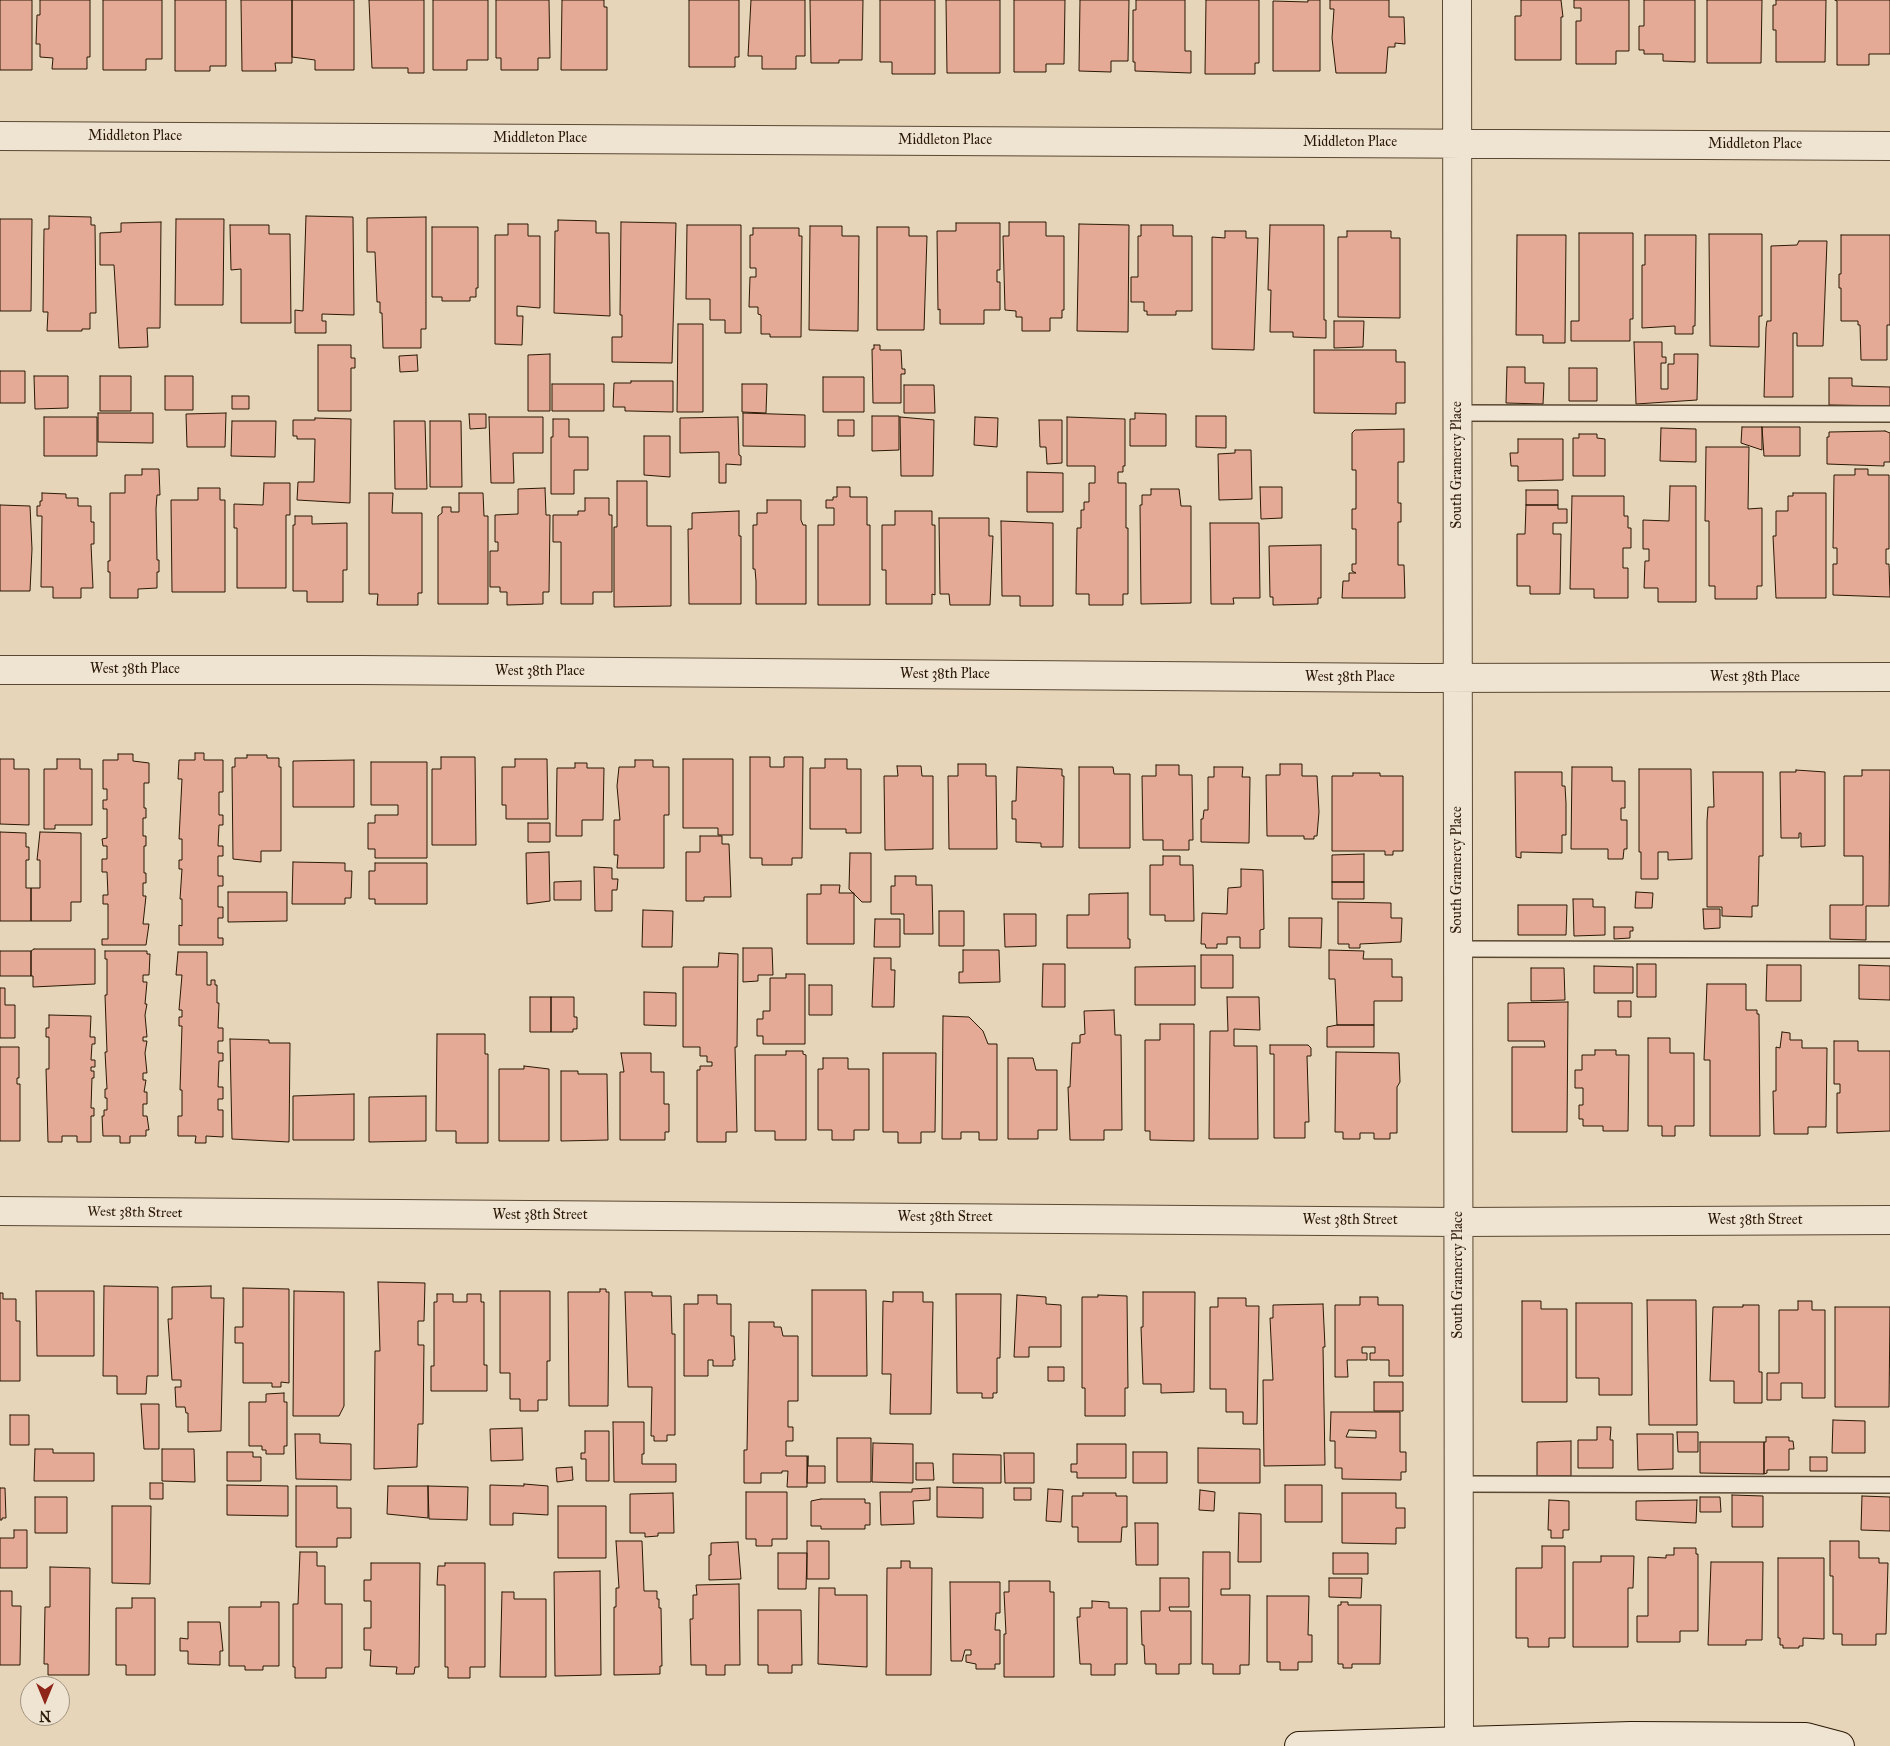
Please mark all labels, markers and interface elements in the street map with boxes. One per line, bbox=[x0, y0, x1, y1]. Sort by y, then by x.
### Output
street label: Middleton Place bbox=[88, 129, 182, 145]
street label: Middleton Place bbox=[493, 131, 587, 147]
street label: Middleton Place bbox=[898, 133, 992, 149]
street label: Middleton Place bbox=[1303, 135, 1397, 151]
street label: Middleton Place bbox=[1708, 137, 1802, 153]
street label: South Gramercy Place bbox=[1450, 401, 1466, 529]
street label: West 38th Place bbox=[90, 662, 180, 678]
street label: West 38th Place bbox=[495, 664, 585, 680]
street label: West 38th Place bbox=[900, 667, 990, 683]
street label: West 38th Place bbox=[1305, 670, 1395, 686]
street label: West 38th Place bbox=[1710, 670, 1800, 686]
street label: South Gramercy Place bbox=[1450, 806, 1466, 934]
street label: West 38th Street bbox=[87, 1204, 183, 1222]
street label: West 38th Street bbox=[492, 1208, 588, 1224]
street label: West 38th Street bbox=[897, 1210, 993, 1226]
street label: South Gramercy Place bbox=[1451, 1211, 1467, 1339]
street label: West 38th Street bbox=[1302, 1213, 1398, 1229]
street label: West 38th Street bbox=[1707, 1213, 1803, 1229]
north arrow bbox=[20, 1676, 70, 1726]
text: N bbox=[39, 1707, 51, 1724]

